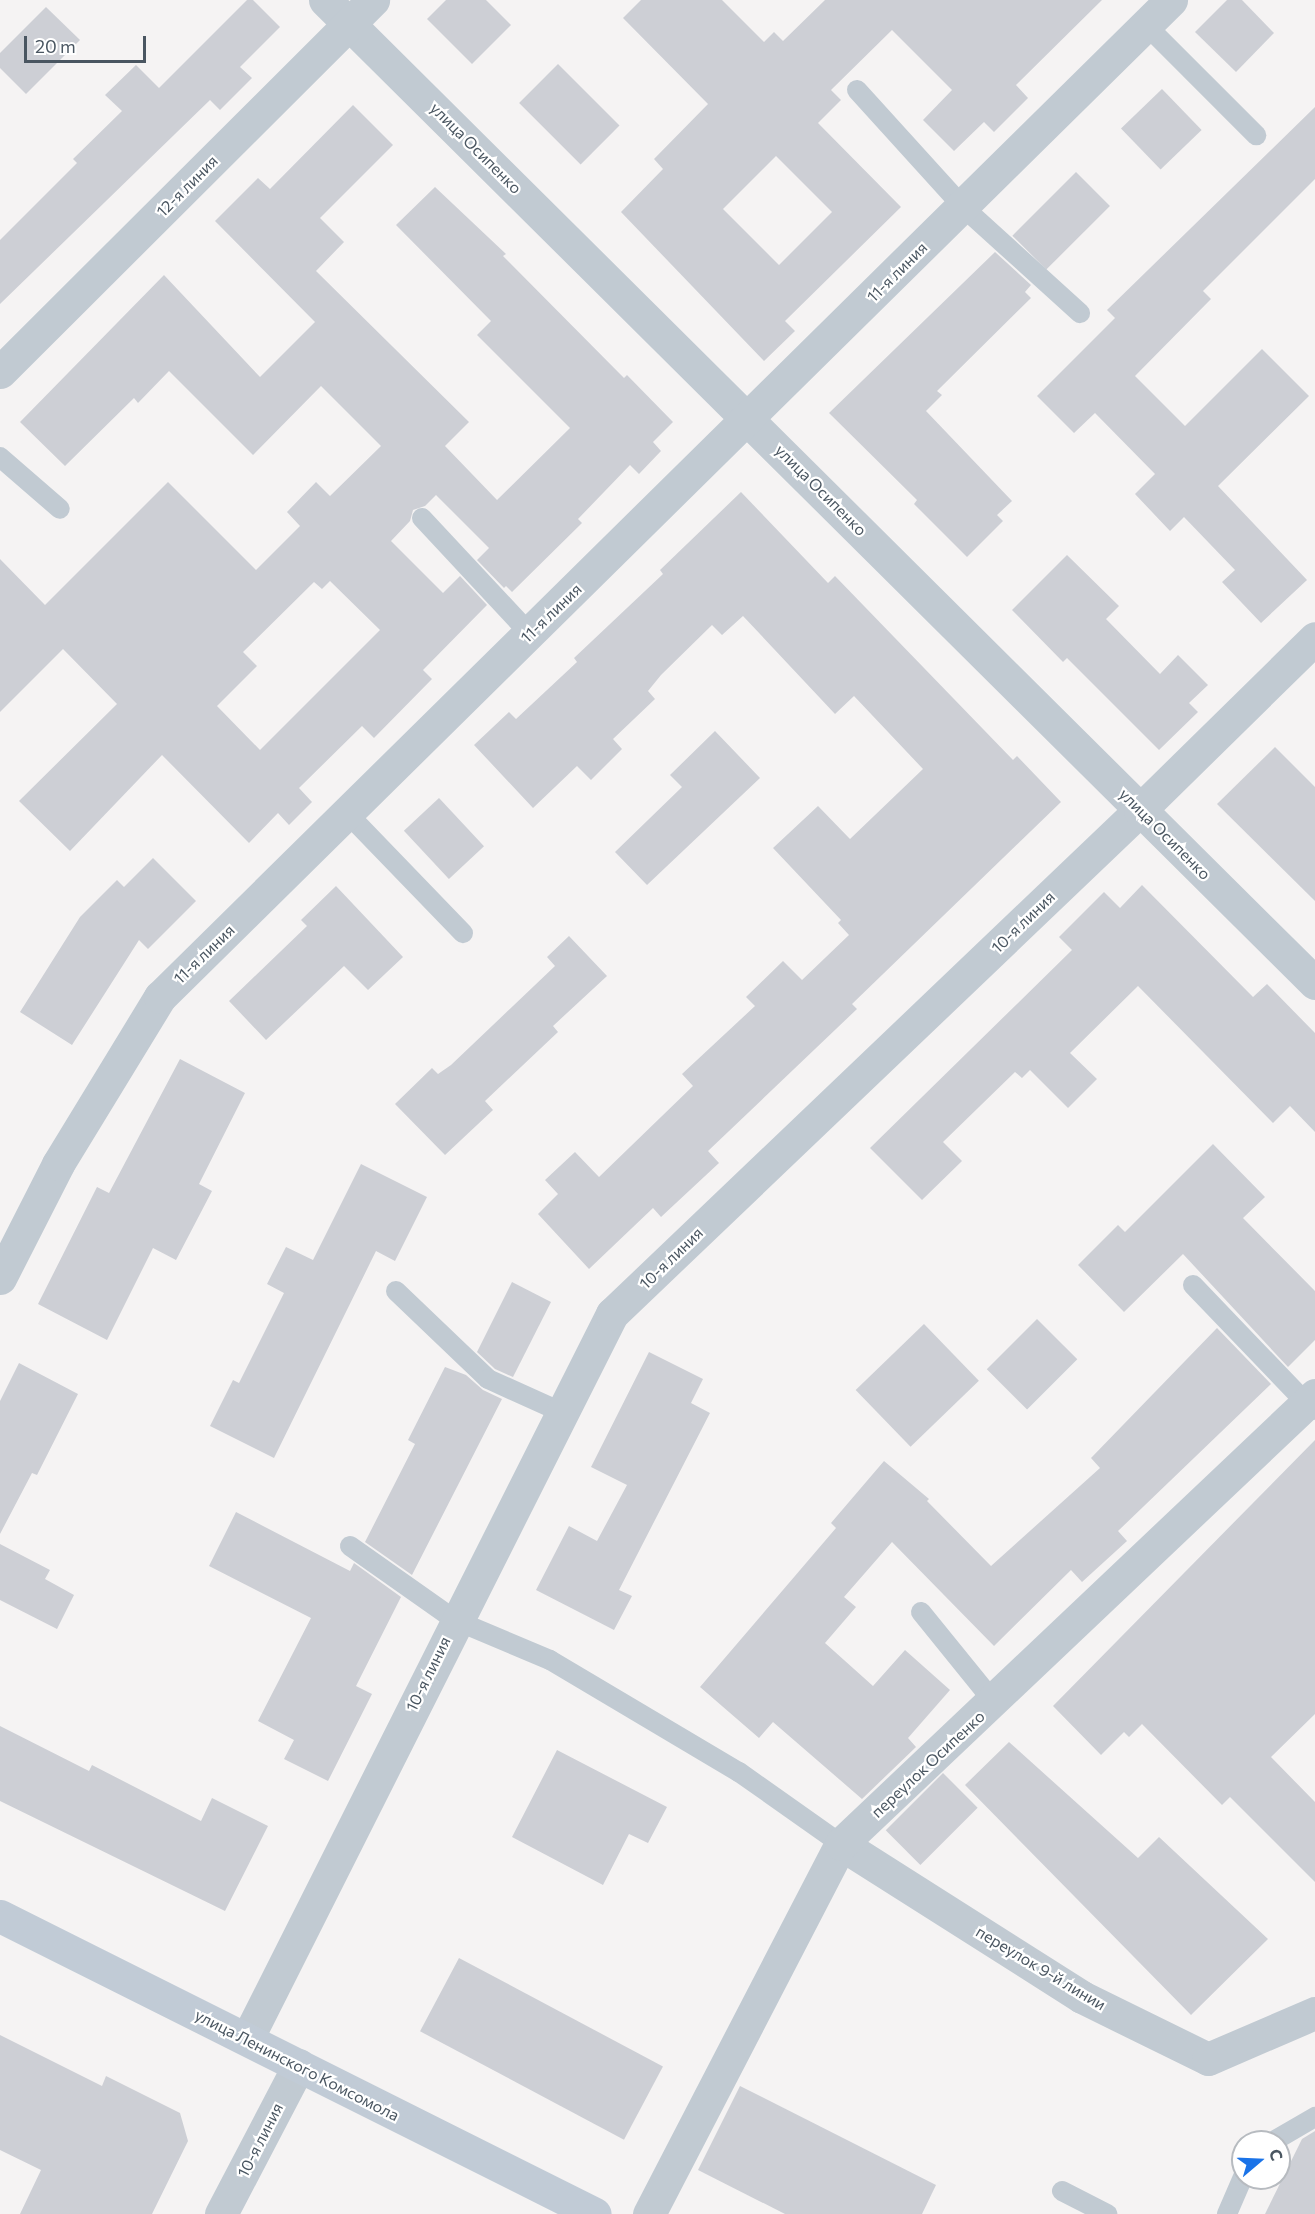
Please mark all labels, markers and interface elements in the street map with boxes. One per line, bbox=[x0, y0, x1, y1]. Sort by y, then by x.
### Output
scale bar bbox=[27, 24, 148, 62]
text: 20 m bbox=[35, 35, 76, 57]
street label: улица Осипенко bbox=[426, 98, 526, 198]
street label: 12-я линия bbox=[152, 151, 222, 221]
street label: 11-я линия bbox=[863, 238, 931, 306]
street label: улица Осипенко bbox=[771, 440, 871, 540]
street label: 11-я линия bbox=[517, 579, 585, 647]
street label: улица Осипенко bbox=[1115, 784, 1215, 884]
street label: 10-я линия bbox=[987, 887, 1059, 957]
street label: 11-я линия bbox=[170, 920, 238, 988]
street label: 10-я линия bbox=[635, 1223, 707, 1293]
street label: 10-я линия bbox=[402, 1634, 454, 1714]
street label: переулок Осипенко bbox=[867, 1707, 989, 1821]
street label: переулок 9-й линии bbox=[973, 1922, 1109, 2014]
street label: улица Ленинского Комсомола bbox=[192, 2005, 402, 2125]
street label: 10-я линия bbox=[233, 2100, 287, 2180]
north arrow bbox=[1231, 2130, 1291, 2190]
text: С bbox=[1266, 2146, 1287, 2163]

